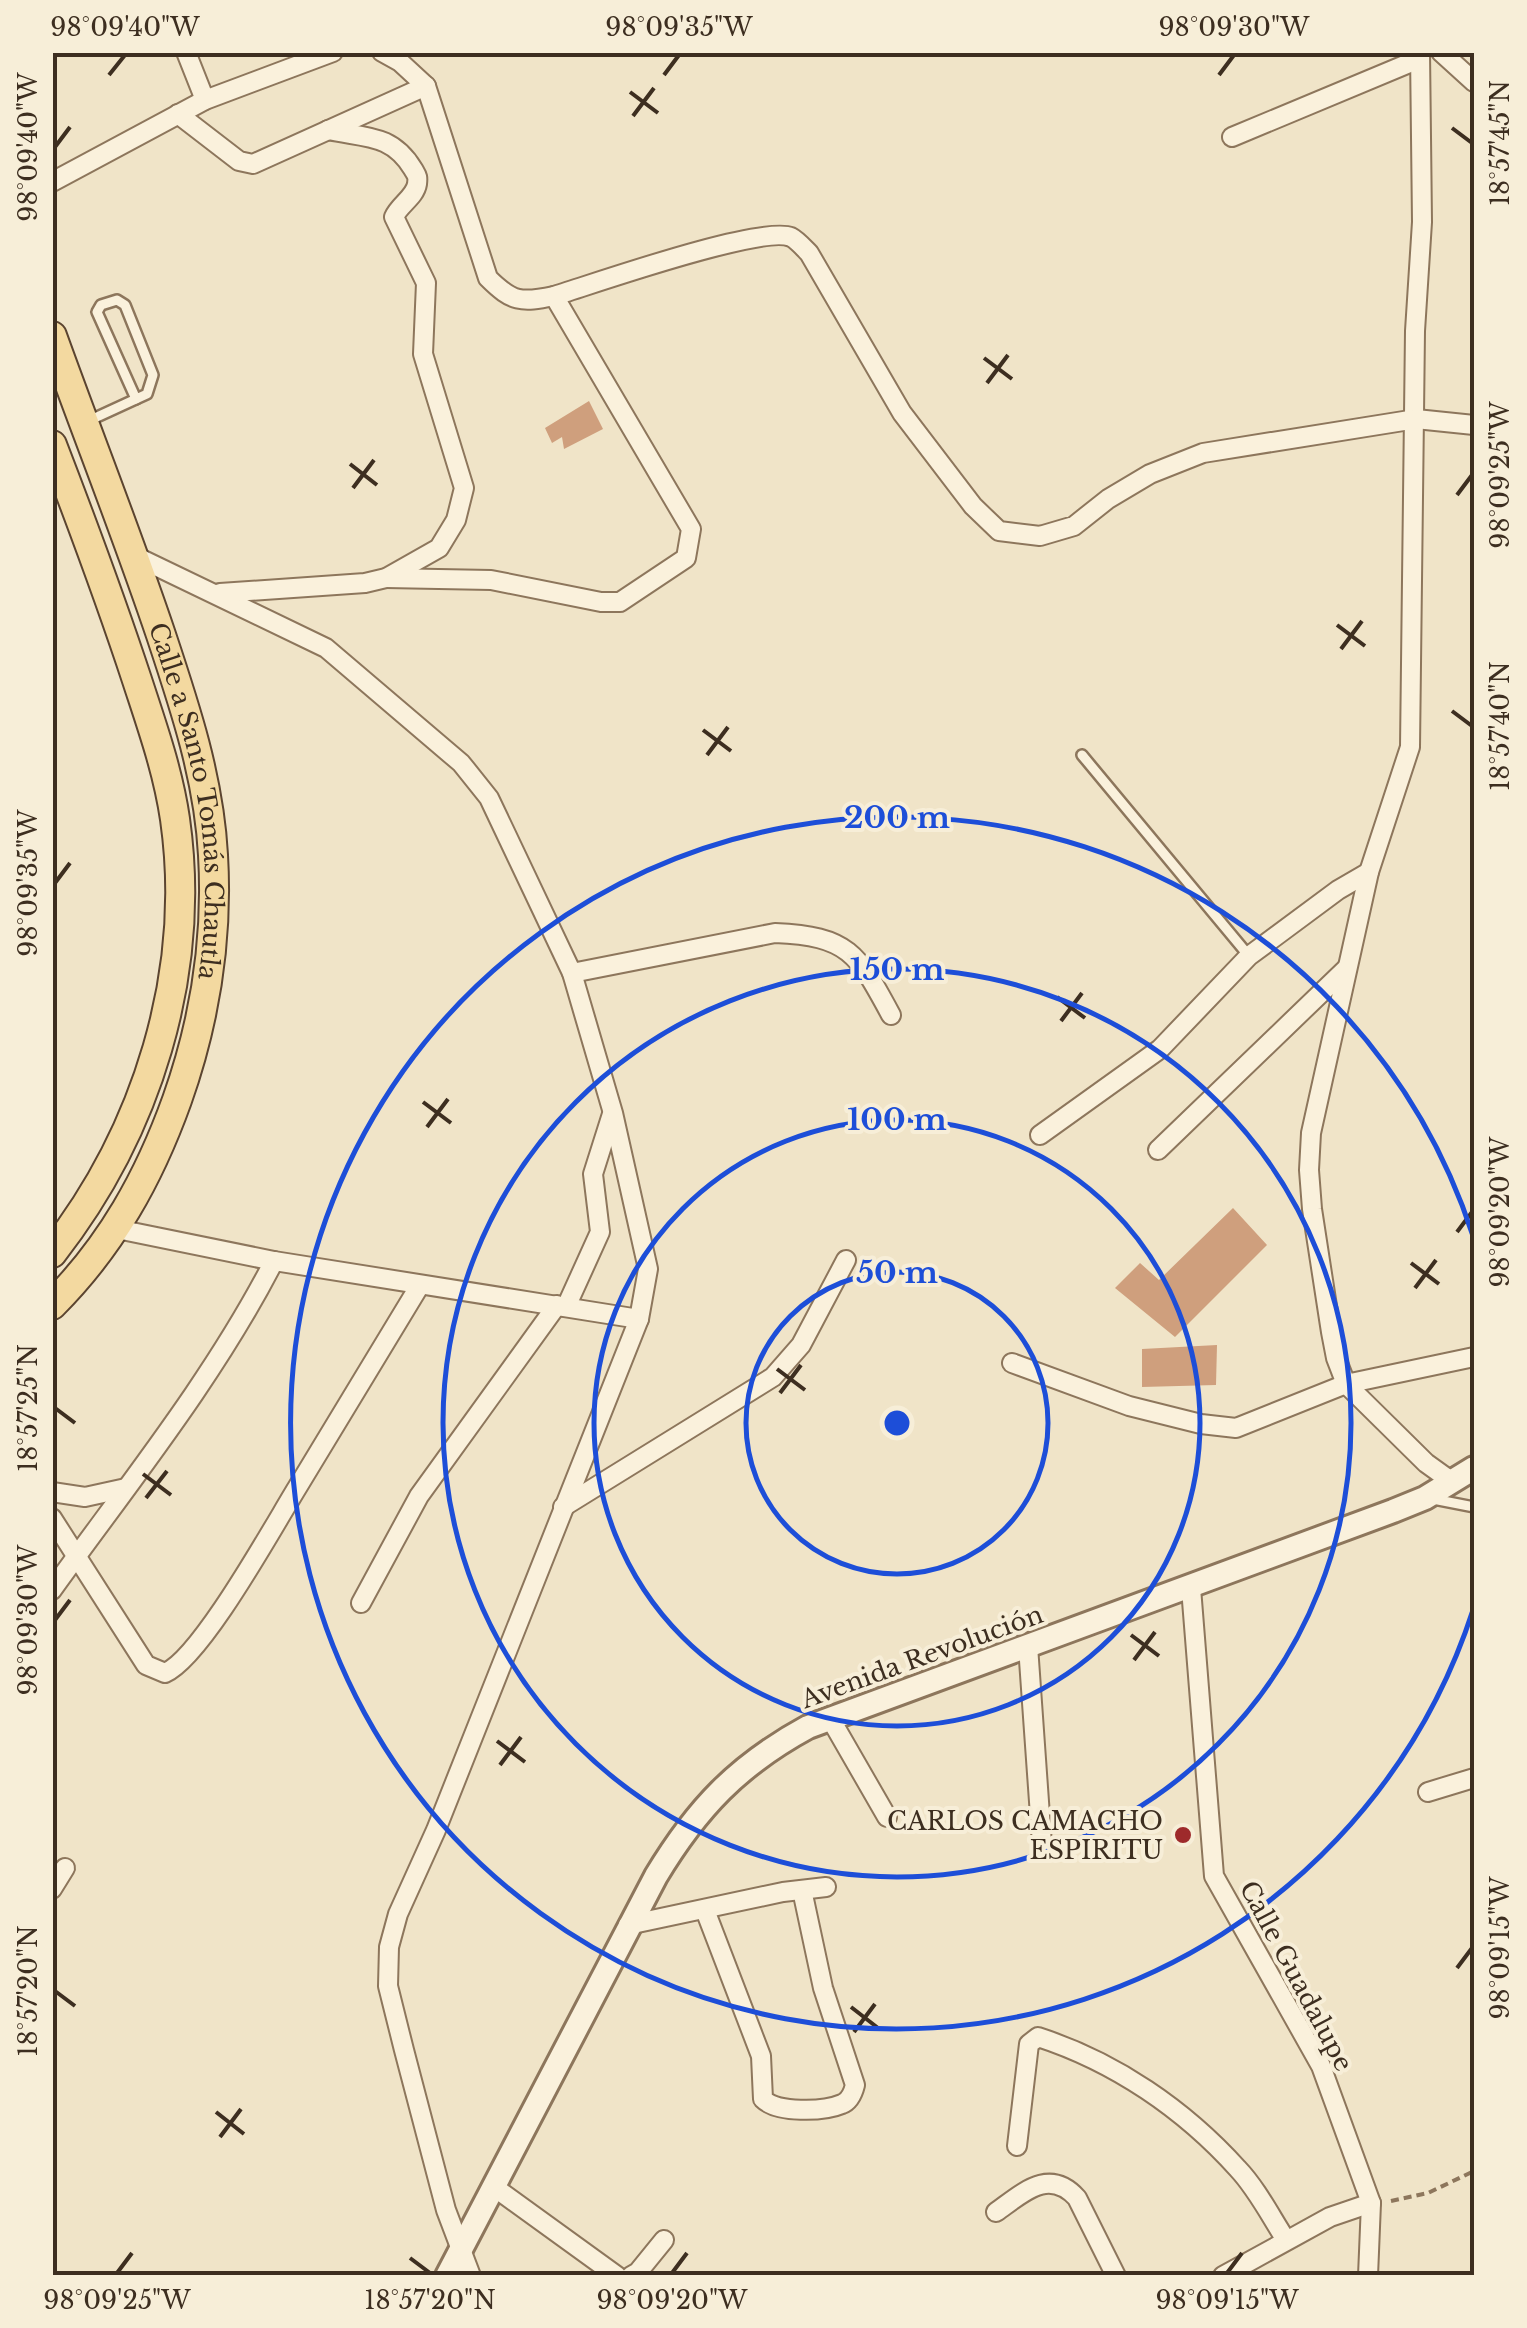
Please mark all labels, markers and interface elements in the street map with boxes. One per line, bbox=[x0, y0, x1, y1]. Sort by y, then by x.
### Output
text: 98°09'40"W bbox=[50, 12, 200, 43]
text: 98°09'35"W bbox=[605, 12, 753, 43]
text: 98°09'30"W bbox=[1158, 12, 1310, 43]
text: 98°09'40"W bbox=[13, 72, 44, 222]
text: 18°57'45"N bbox=[1485, 80, 1516, 206]
text: 98°09'25"W bbox=[1485, 401, 1516, 549]
street label: Calle a Santo Tomás Chautla bbox=[142, 618, 230, 982]
text: 18°57'40"N bbox=[1485, 661, 1516, 791]
text: 200 m bbox=[844, 799, 950, 836]
text: 98°09'35"W bbox=[13, 809, 44, 957]
text: 150 m bbox=[850, 951, 944, 988]
text: 100 m bbox=[847, 1101, 947, 1138]
text: 98°09'20"W bbox=[1485, 1136, 1516, 1288]
text: 50 m bbox=[856, 1254, 938, 1291]
text: 18°57'25"N bbox=[13, 1344, 44, 1472]
centre of rings bbox=[879, 1405, 915, 1441]
text: 98°09'30"W bbox=[13, 1544, 44, 1696]
street label: Avenida Revolución bbox=[796, 1599, 1047, 1716]
place label: CARLOS CAMACHO ESPIRITU bbox=[887, 1806, 1163, 1866]
marker: CARLOS CAMACHO ESPIRITU bbox=[1172, 1824, 1194, 1846]
street label: Calle Guadalupe bbox=[1233, 1876, 1359, 2076]
text: 98°09'15"W bbox=[1485, 1876, 1516, 2020]
text: 18°57'20"N bbox=[13, 1925, 44, 2057]
text: 98°09'25"W bbox=[43, 2285, 191, 2316]
text: 18°57'20"N bbox=[364, 2285, 496, 2316]
text: 98°09'20"W bbox=[596, 2285, 748, 2316]
text: 98°09'15"W bbox=[1155, 2285, 1299, 2316]

